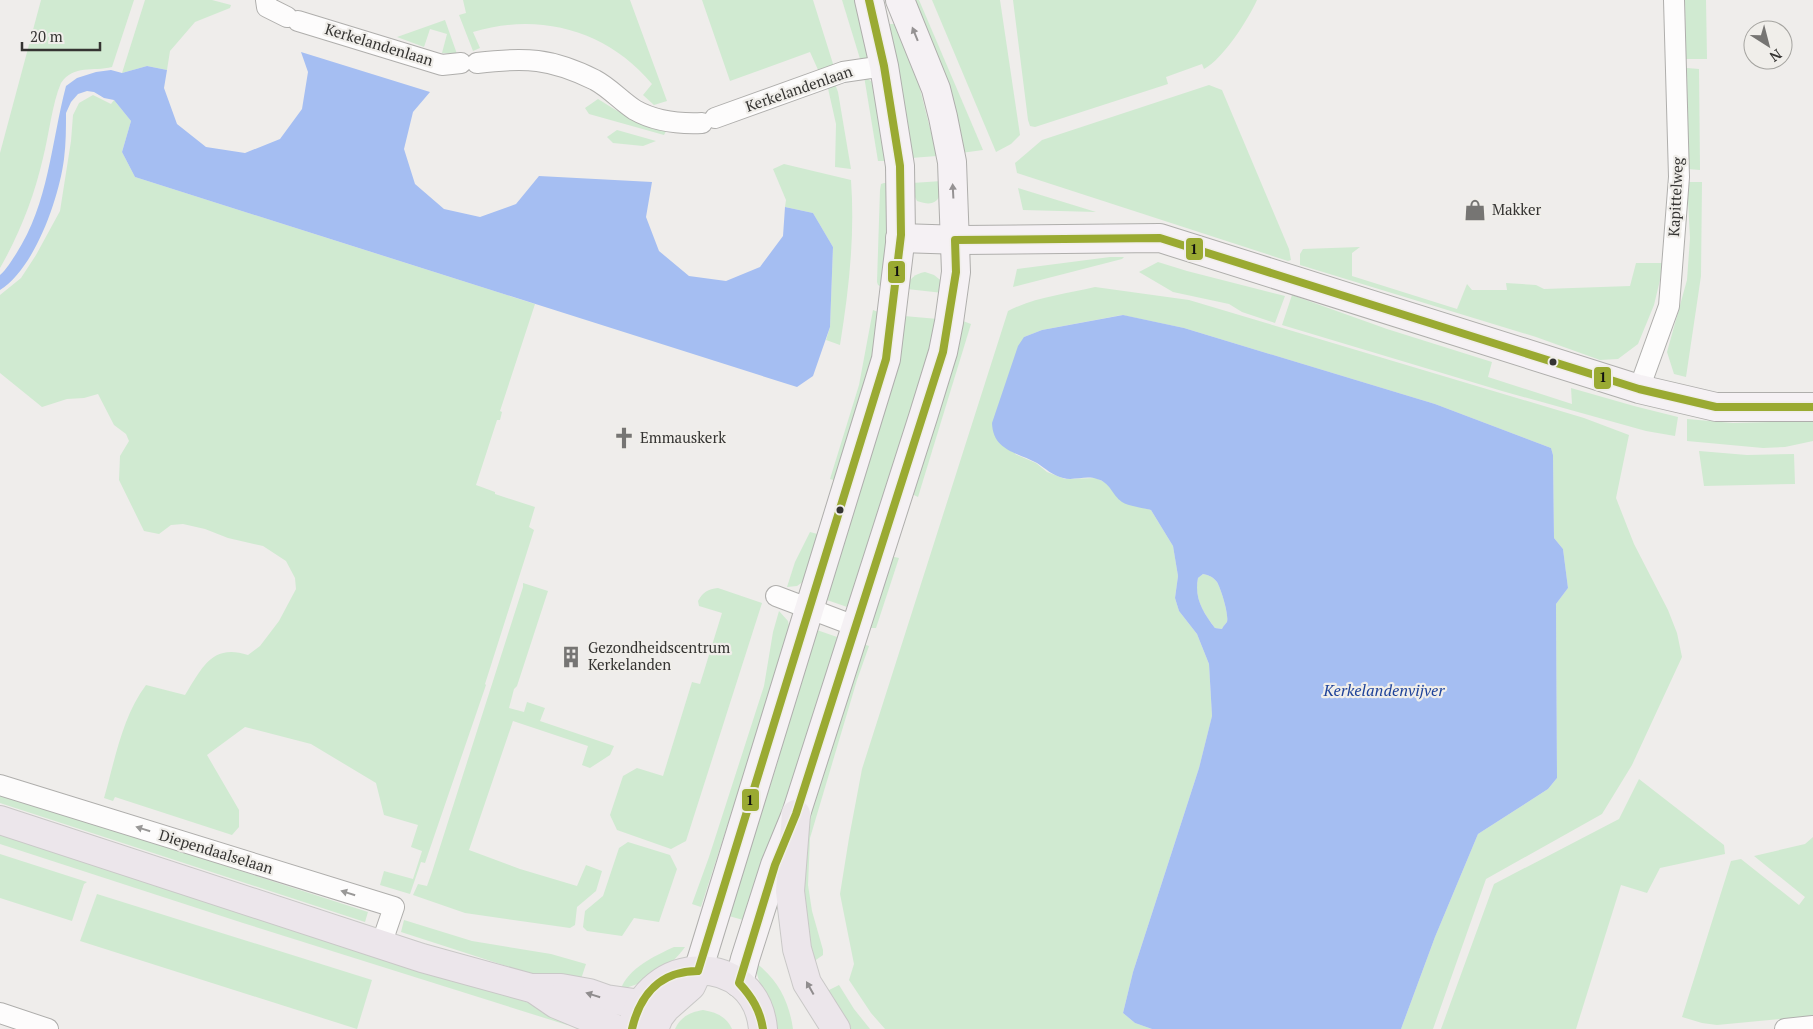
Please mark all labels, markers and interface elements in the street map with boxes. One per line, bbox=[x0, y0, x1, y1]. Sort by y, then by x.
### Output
street label: Kerkelandenlaan bbox=[323, 18, 436, 70]
scale bar bbox=[22, 20, 100, 52]
north arrow bbox=[1743, 20, 1793, 70]
text: 20 m bbox=[30, 26, 63, 46]
one-way arrow bbox=[910, 27, 918, 41]
text: N bbox=[1766, 45, 1786, 67]
street label: Kerkelandenlaan bbox=[743, 60, 855, 116]
street label: Kapittelweg bbox=[1663, 156, 1687, 237]
one-way arrow bbox=[948, 183, 956, 199]
shop icon: Makker bbox=[1462, 197, 1488, 223]
place label: Makker bbox=[1492, 199, 1541, 219]
line badge: 1 bbox=[1185, 237, 1204, 261]
text: 1 bbox=[1190, 239, 1198, 258]
line badge: 1 bbox=[887, 260, 906, 284]
text: 1 bbox=[893, 261, 901, 280]
unlabelled marker bbox=[1548, 357, 1558, 367]
line badge: 1 bbox=[1593, 366, 1612, 390]
text: 1 bbox=[1599, 367, 1607, 386]
church icon: Emmauskerk bbox=[611, 425, 637, 451]
place label: Emmauskerk bbox=[640, 427, 726, 447]
unlabelled marker bbox=[835, 505, 845, 515]
place label: Gezondheidscentrum Kerkelanden bbox=[588, 637, 730, 674]
building icon: Gezondheidscentrum Kerkelanden bbox=[558, 644, 584, 670]
water label: Kerkelandenvijver bbox=[1323, 679, 1445, 701]
line badge: 1 bbox=[741, 788, 760, 812]
text: 1 bbox=[746, 790, 754, 809]
street label: Diependaalselaan bbox=[157, 824, 276, 878]
one-way arrow bbox=[135, 825, 150, 833]
one-way arrow bbox=[340, 888, 355, 896]
one-way arrow bbox=[806, 981, 815, 994]
one-way arrow bbox=[585, 991, 600, 999]

